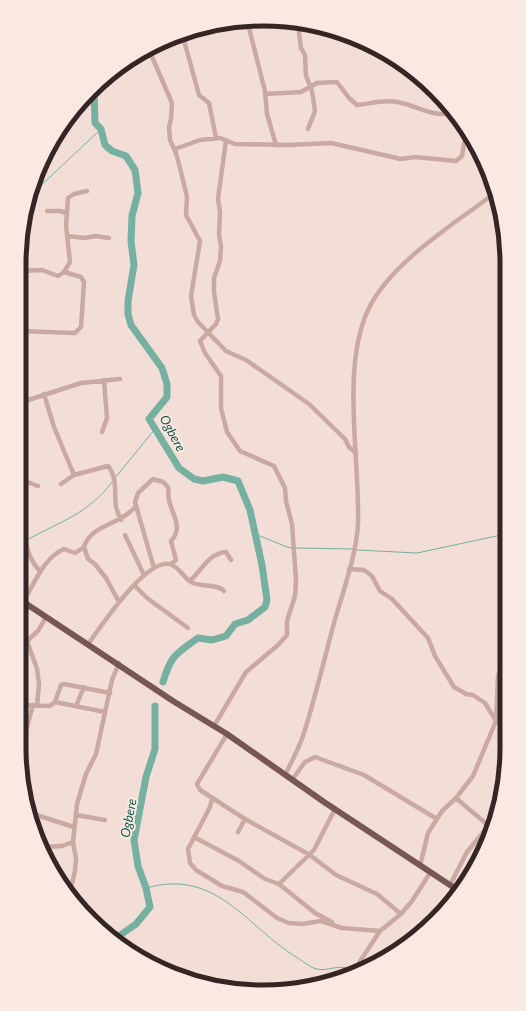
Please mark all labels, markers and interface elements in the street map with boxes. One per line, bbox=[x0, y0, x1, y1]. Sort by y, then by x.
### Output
water label: Ogbere bbox=[157, 412, 189, 454]
water label: Ogbere bbox=[116, 797, 140, 839]

